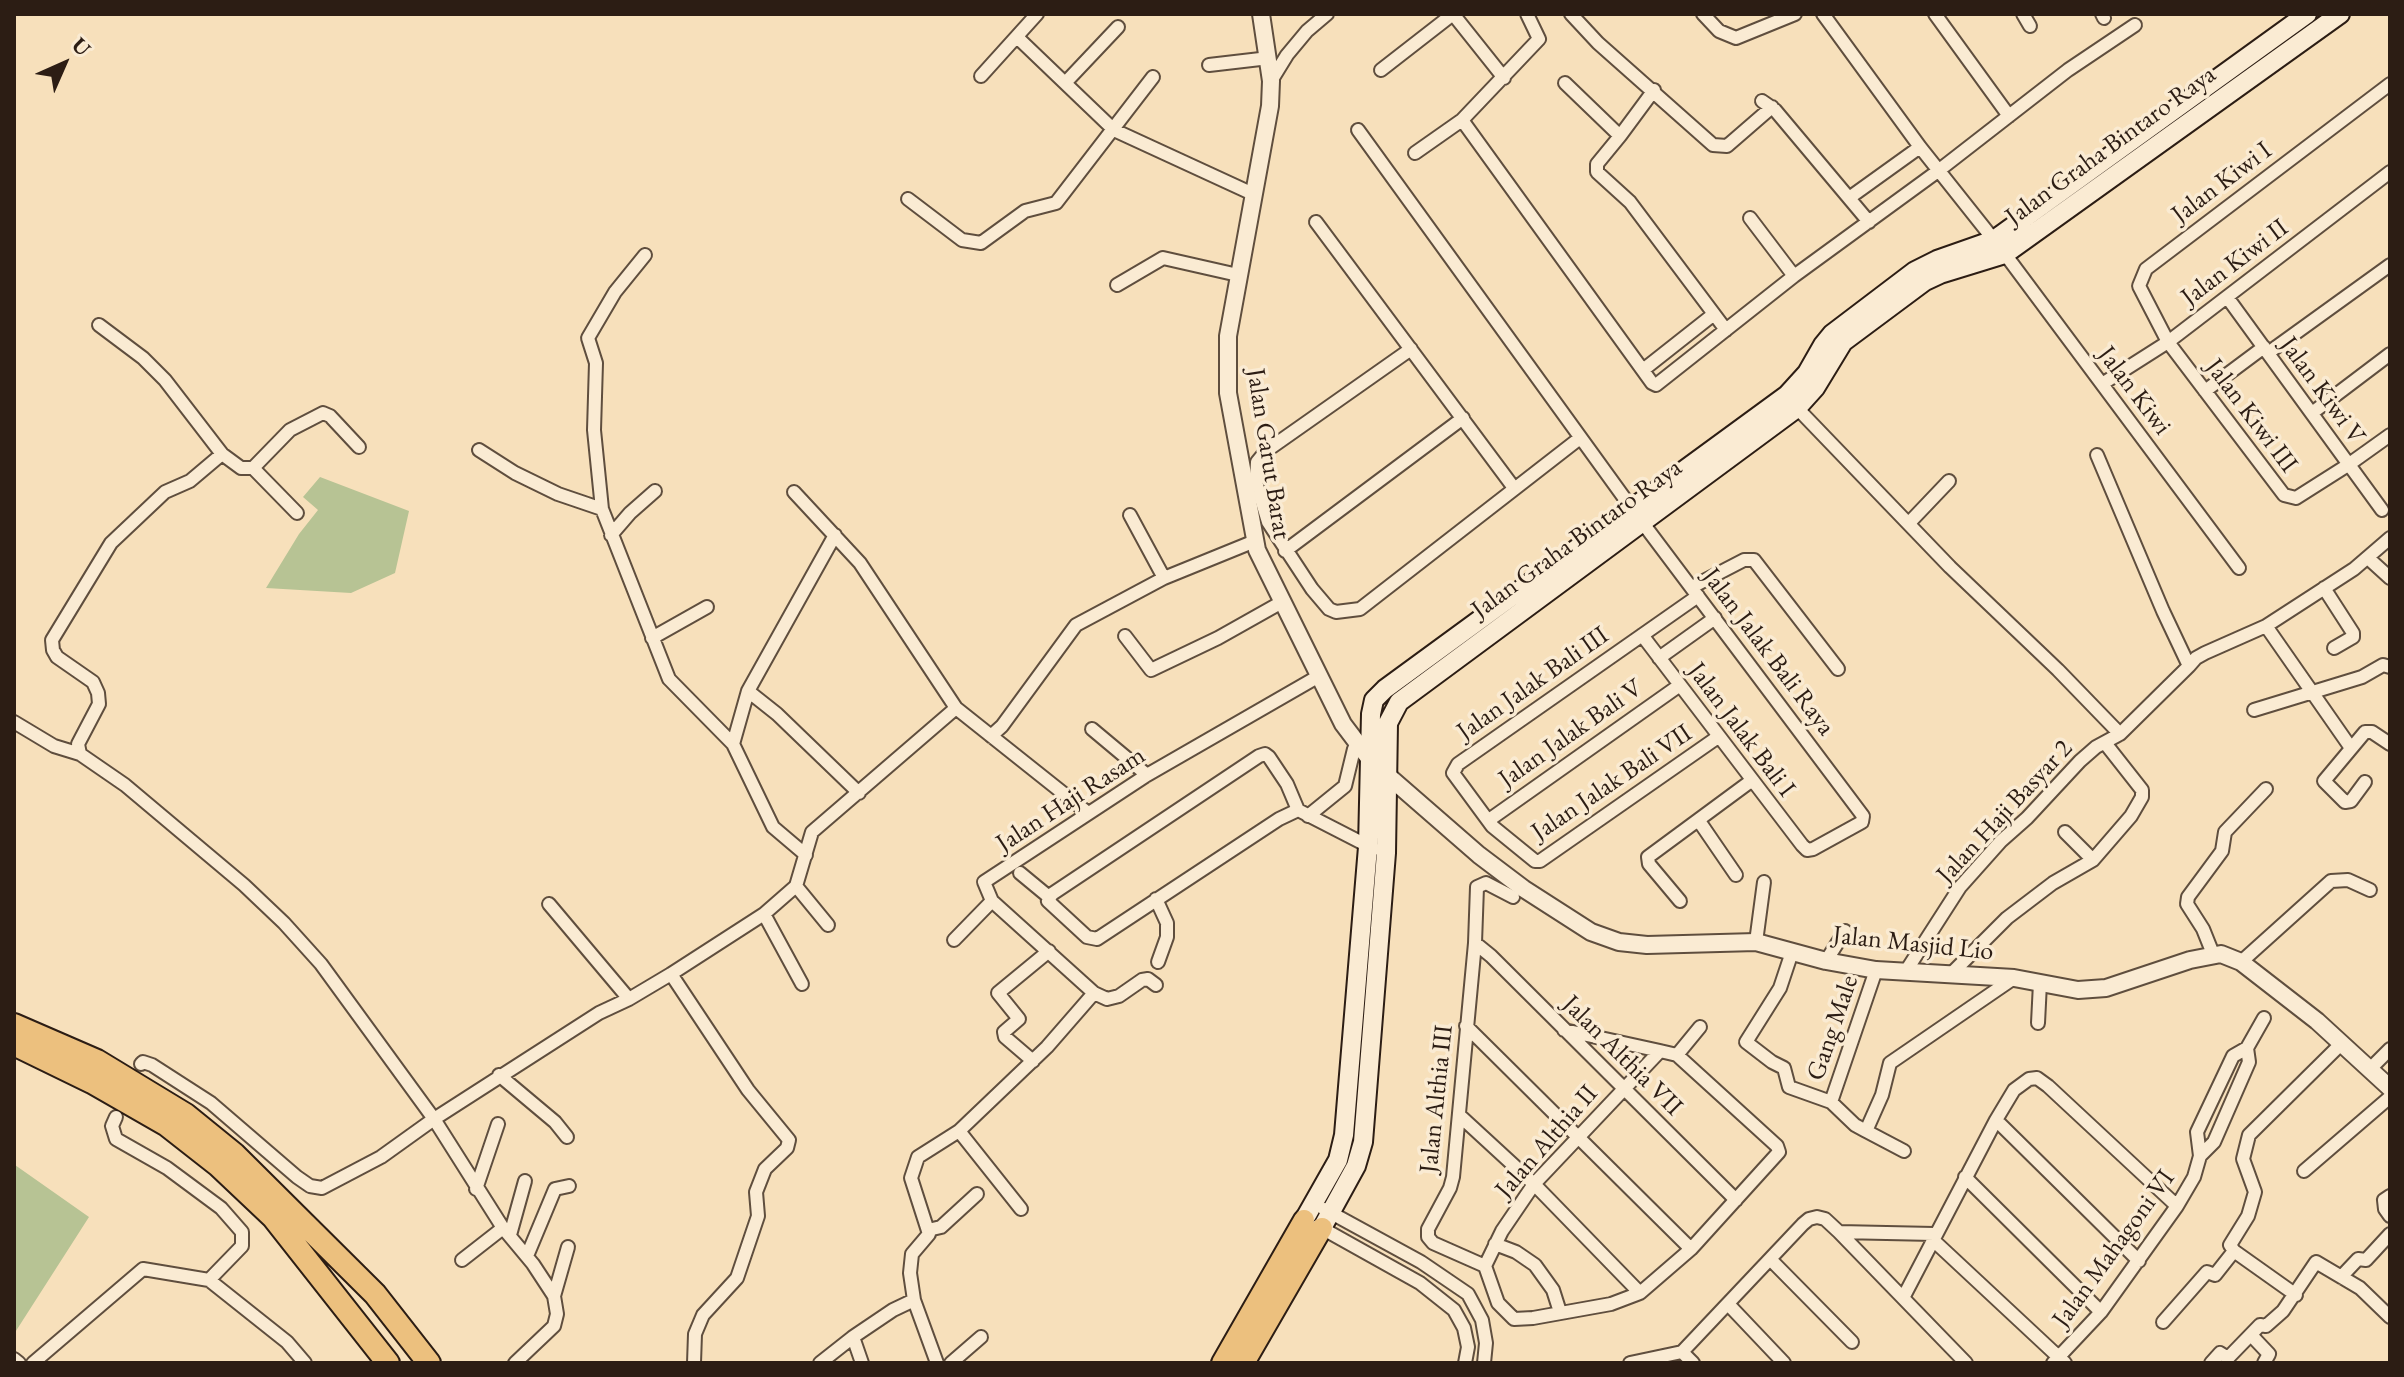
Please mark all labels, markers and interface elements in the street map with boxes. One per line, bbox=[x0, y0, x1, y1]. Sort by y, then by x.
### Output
north arrow bbox=[24, 24, 104, 104]
text: U bbox=[65, 31, 97, 63]
street label: Jalan Graha Bintaro Raya bbox=[2000, 59, 2222, 233]
street label: Jalan Kiwi I bbox=[2166, 135, 2278, 231]
street label: Jalan Kiwi II bbox=[2175, 213, 2295, 313]
street label: Jalan Kiwi V bbox=[2272, 331, 2372, 451]
street label: Jalan Kiwi bbox=[2091, 340, 2177, 442]
street label: Jalan Kiwi III bbox=[2198, 353, 2304, 479]
street label: Jalan Garut Barat bbox=[1239, 366, 1297, 542]
street label: Jalan Graha Bintaro Raya bbox=[1466, 452, 1688, 626]
street label: Jalan Jalak Bali Raya bbox=[1695, 562, 1841, 742]
street label: Jalan Jalak Bali III bbox=[1451, 620, 1615, 748]
street label: Jalan Jalak Bali I bbox=[1680, 657, 1802, 803]
street label: Jalan Jalak Bali V bbox=[1493, 673, 1649, 795]
street label: Jalan Jalak Bali VII bbox=[1526, 718, 1698, 848]
street label: Jalan Haji Basyar 2 bbox=[1931, 734, 2079, 890]
street label: Jalan Haji Rasam bbox=[991, 740, 1151, 860]
street label: Jalan Masjid Lio bbox=[1831, 920, 1995, 968]
street label: Gang Male bbox=[1800, 971, 1866, 1085]
street label: Jalan Althia VII bbox=[1555, 989, 1689, 1123]
street label: Jalan Althia III bbox=[1414, 1023, 1460, 1175]
street label: Jalan Althia II bbox=[1489, 1079, 1605, 1205]
street label: Jalan Mahagoni VI bbox=[2046, 1164, 2182, 1334]

